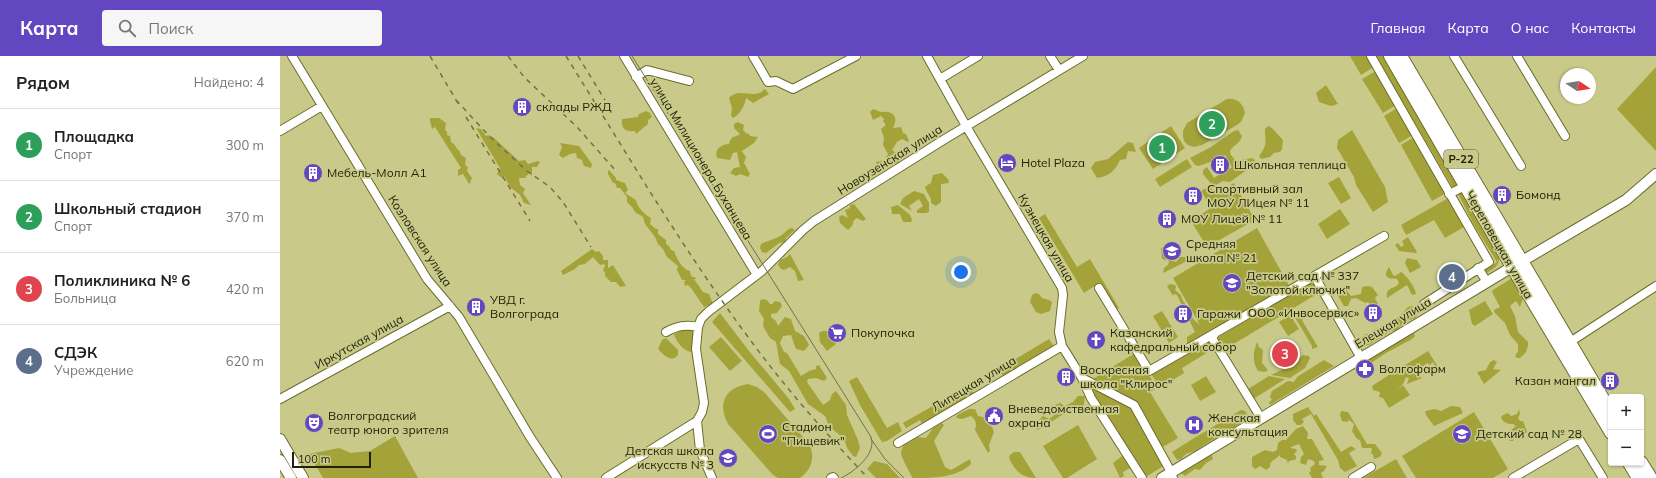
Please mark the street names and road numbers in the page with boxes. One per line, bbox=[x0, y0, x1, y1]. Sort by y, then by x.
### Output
street label: улица Милиционера Буханцева bbox=[647, 75, 756, 242]
street label: Новоузенская улица bbox=[835, 121, 945, 198]
road number: Р-22 bbox=[1444, 150, 1478, 168]
street label: Череповецкая улица bbox=[1462, 188, 1536, 301]
street label: Кузнецкая улица bbox=[1015, 191, 1078, 285]
street label: Козловская улица bbox=[385, 192, 456, 289]
street label: Елецкая улица bbox=[1352, 294, 1434, 351]
street label: Иркутская улица bbox=[312, 311, 406, 372]
street label: Липецкая улица bbox=[929, 352, 1019, 415]

